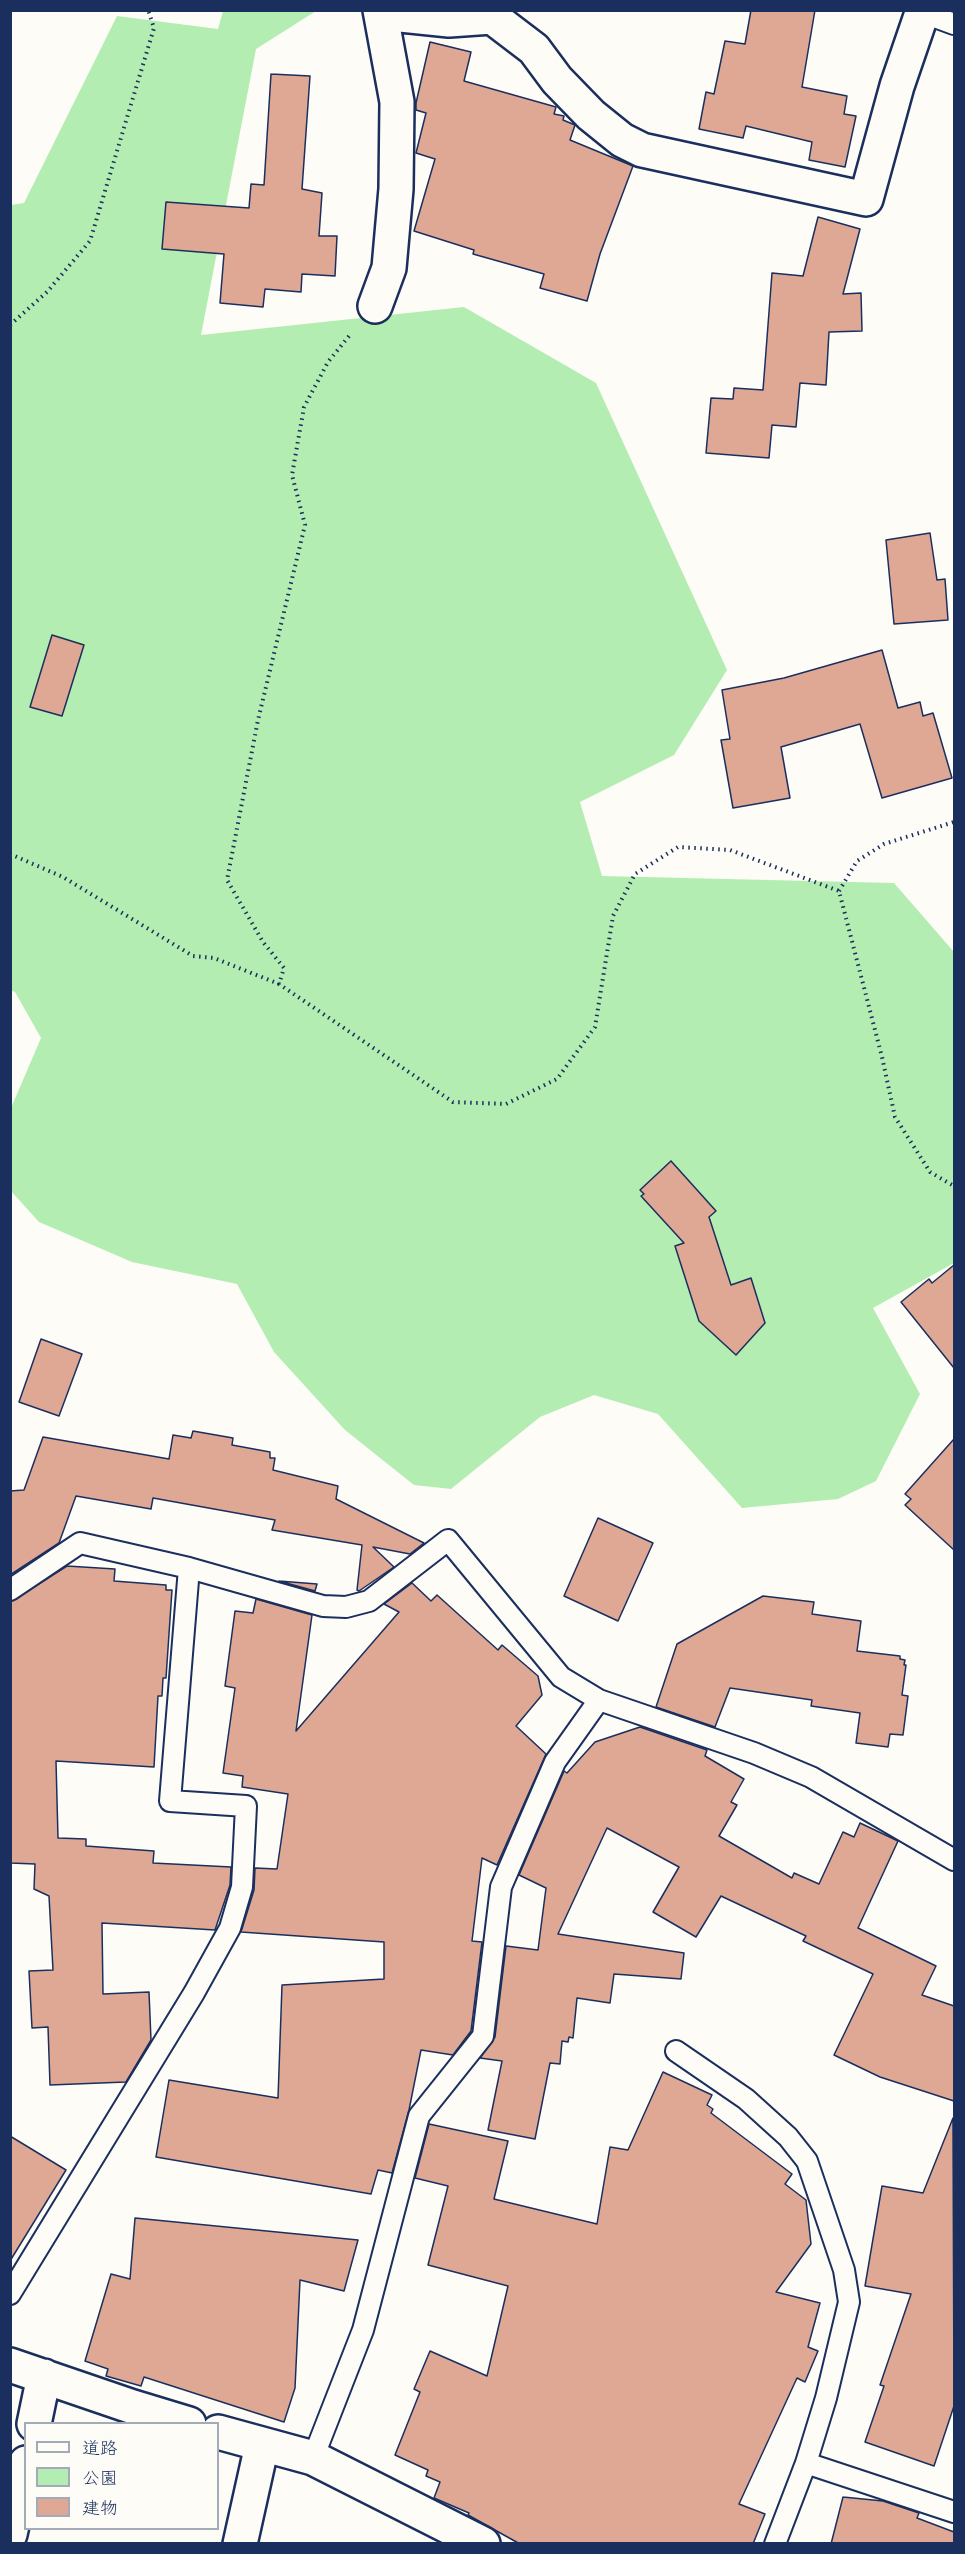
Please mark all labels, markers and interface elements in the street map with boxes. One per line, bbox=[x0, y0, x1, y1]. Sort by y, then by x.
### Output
legend bbox=[24, 2422, 219, 2530]
text: 道路 bbox=[82, 2436, 118, 2461]
text: 公園 bbox=[82, 2466, 118, 2491]
text: 建物 bbox=[82, 2496, 118, 2521]

